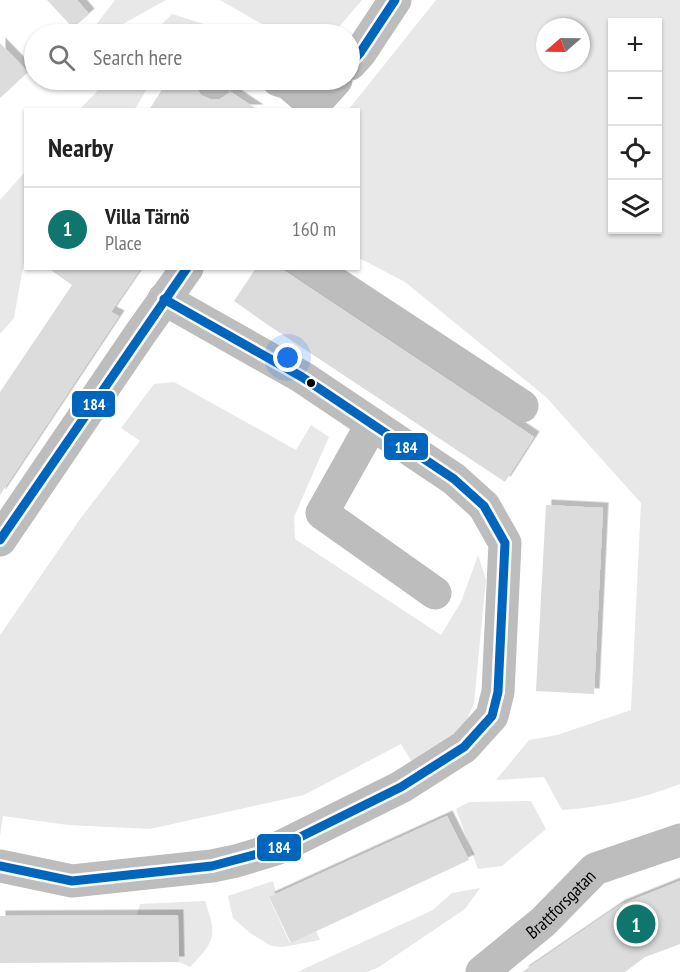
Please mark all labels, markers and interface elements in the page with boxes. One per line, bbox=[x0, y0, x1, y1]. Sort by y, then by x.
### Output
north arrow bbox=[536, 18, 590, 72]
map controls bbox=[608, 18, 662, 234]
button: + bbox=[608, 18, 662, 72]
search box bbox=[24, 24, 360, 90]
icon: search bbox=[45, 41, 78, 74]
text: Search here bbox=[93, 43, 182, 71]
button: − bbox=[608, 72, 662, 126]
button: locate bbox=[608, 126, 662, 180]
text: Nearby bbox=[48, 131, 113, 164]
button: layers bbox=[608, 180, 662, 234]
text: Villa Tärnö bbox=[105, 202, 190, 230]
text: 1 bbox=[63, 216, 72, 242]
text: 160 m bbox=[292, 216, 336, 242]
text: Place bbox=[105, 230, 142, 256]
your location bbox=[273, 343, 302, 372]
unlabelled marker bbox=[305, 377, 317, 389]
line badge: 184 bbox=[71, 390, 116, 418]
text: 184 bbox=[83, 394, 106, 414]
line badge: 184 bbox=[383, 432, 429, 461]
text: 184 bbox=[395, 437, 418, 457]
line badge: 184 bbox=[256, 833, 302, 862]
text: 184 bbox=[268, 837, 291, 857]
street label: Brattforsgatan bbox=[521, 864, 600, 943]
pin: 1 bbox=[616, 902, 656, 946]

